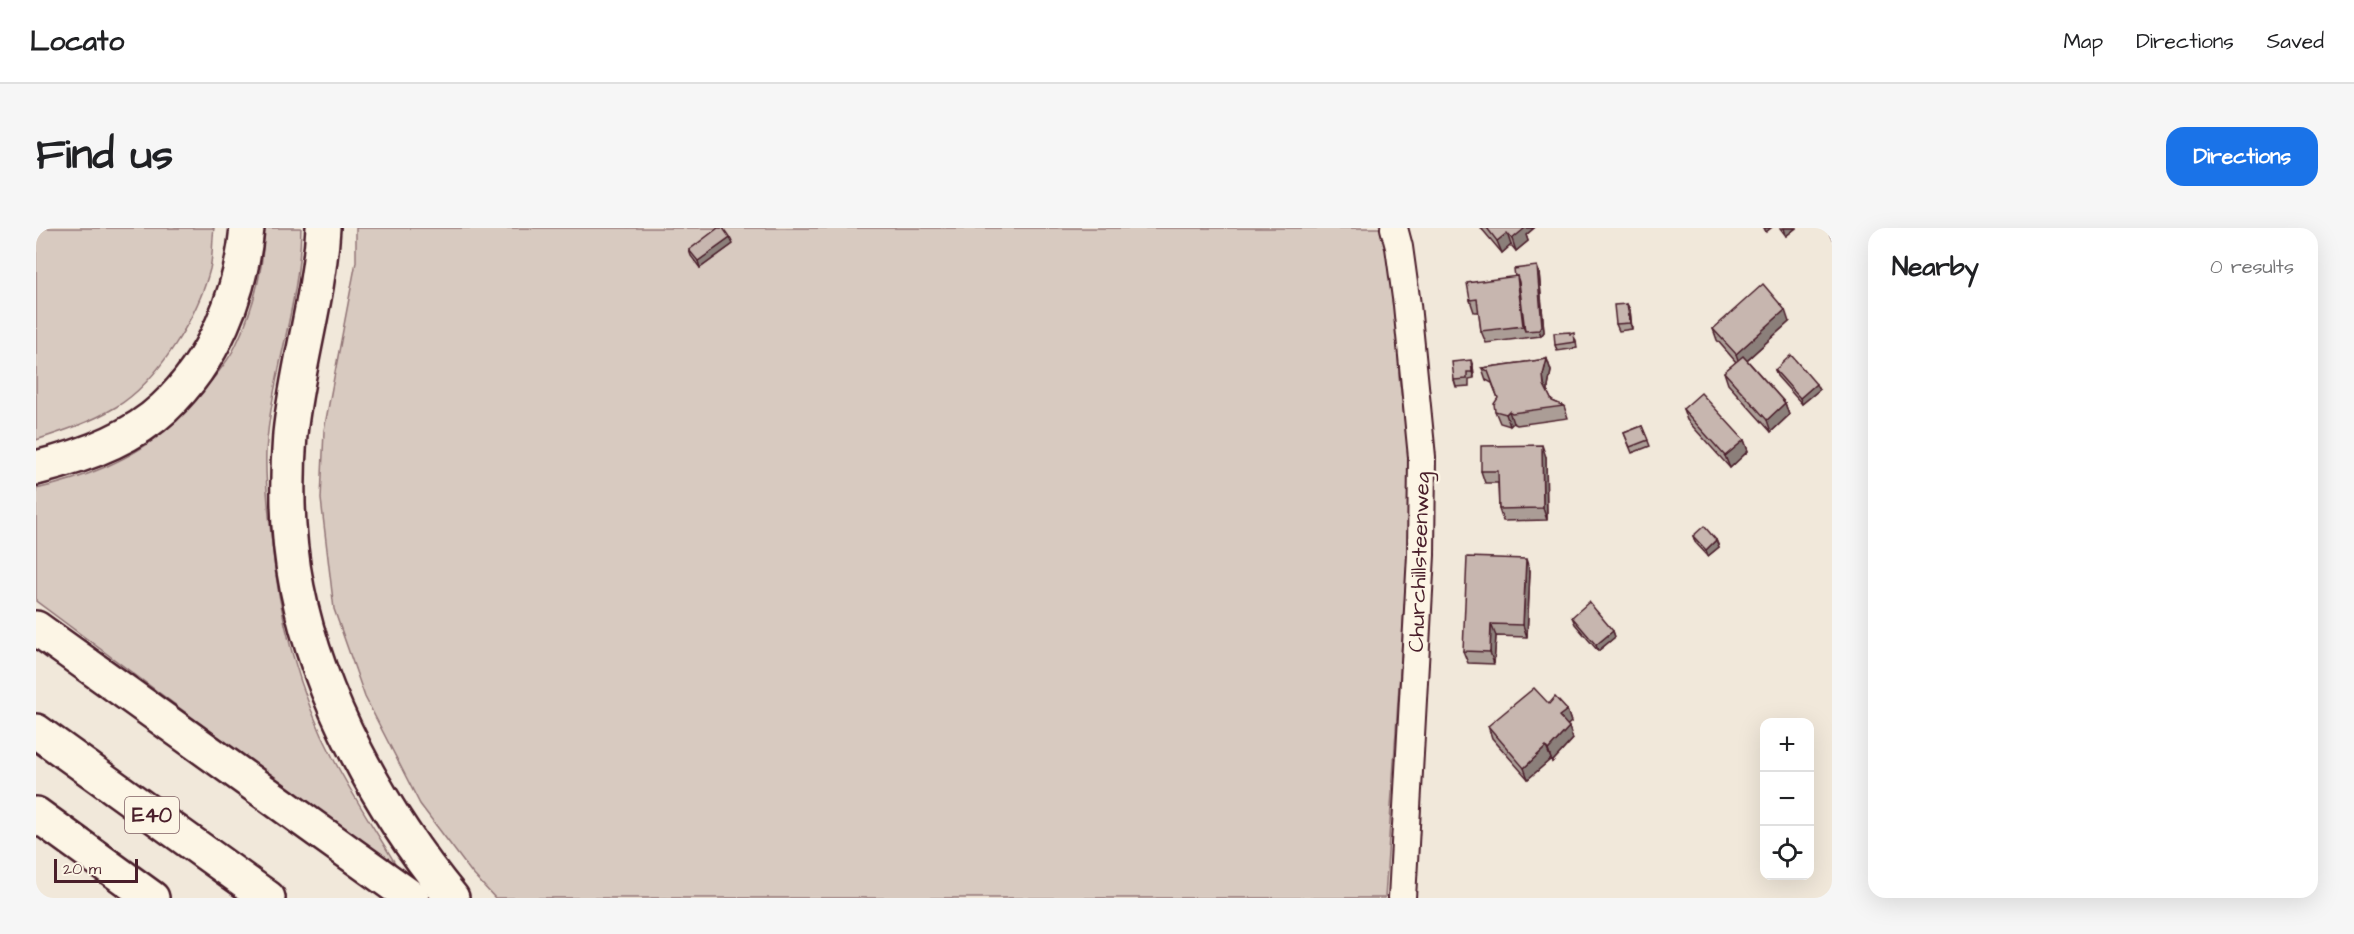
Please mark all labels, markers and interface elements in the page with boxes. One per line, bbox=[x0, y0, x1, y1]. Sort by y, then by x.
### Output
text: Locato bbox=[30, 22, 124, 61]
text: Map bbox=[2063, 27, 2103, 56]
text: Directions bbox=[2136, 27, 2234, 56]
text: Saved bbox=[2267, 27, 2324, 56]
text: Find us bbox=[36, 127, 173, 185]
button: Directions bbox=[2166, 127, 2318, 186]
text: Nearby bbox=[1892, 249, 1979, 285]
text: 0 results bbox=[2210, 253, 2294, 281]
street label: Churchillsteenweg bbox=[1401, 471, 1439, 653]
map controls bbox=[1760, 718, 1814, 880]
button: + bbox=[1760, 718, 1814, 772]
button: − bbox=[1760, 772, 1814, 826]
road number: E40 bbox=[125, 797, 179, 833]
button: locate bbox=[1760, 826, 1814, 880]
scale bar bbox=[54, 856, 138, 884]
text: 20 m bbox=[63, 858, 101, 880]

